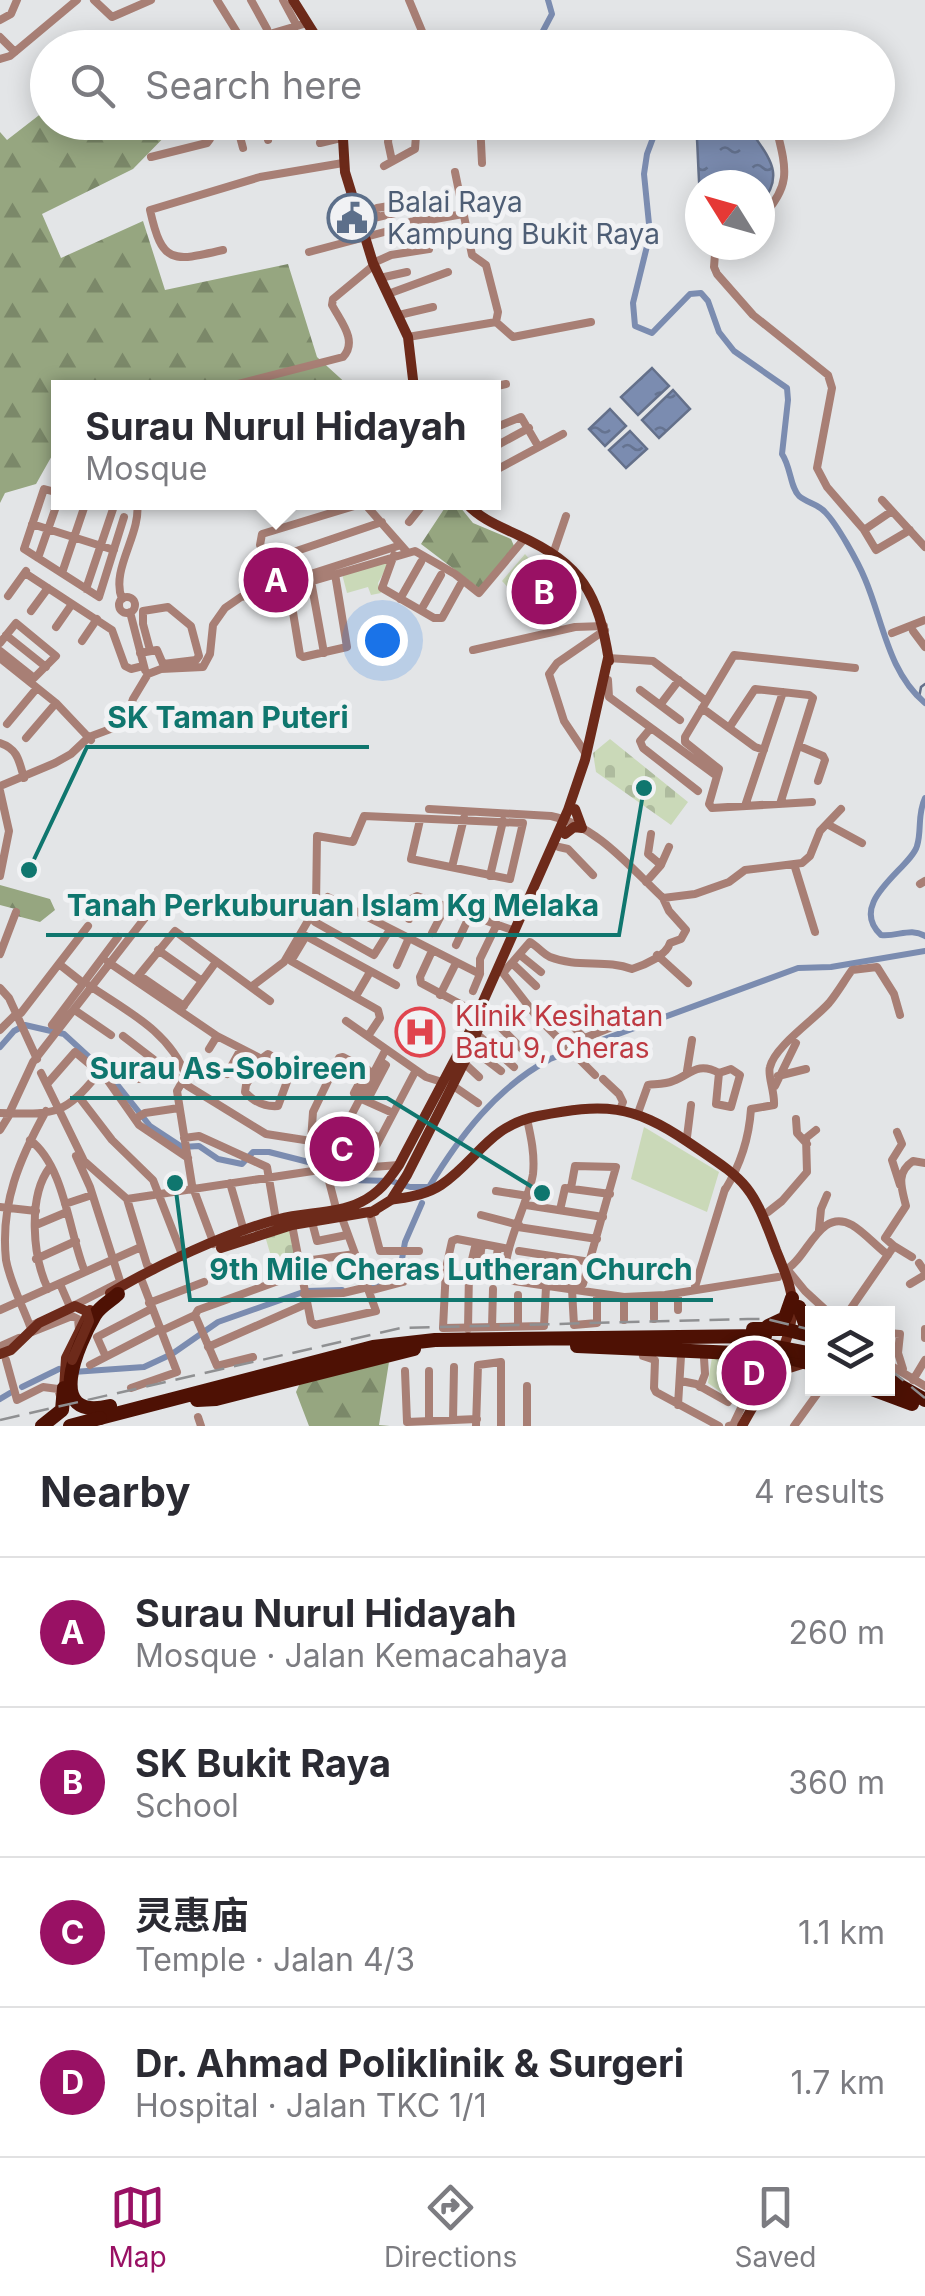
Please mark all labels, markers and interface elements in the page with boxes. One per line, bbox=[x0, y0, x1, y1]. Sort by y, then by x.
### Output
search box bbox=[30, 30, 895, 140]
icon: search bbox=[65, 58, 120, 113]
text: Search here bbox=[145, 62, 362, 108]
north arrow bbox=[685, 170, 775, 260]
place label: Balai Raya Kampung Bukit Raya bbox=[387, 185, 660, 251]
public building icon: Balai Raya Kampung Bukit Raya bbox=[326, 192, 378, 244]
popup bbox=[51, 380, 501, 510]
text: Surau Nurul Hidayah bbox=[85, 403, 467, 449]
text: Mosque bbox=[85, 449, 207, 488]
pin: A bbox=[244, 542, 308, 618]
pin: B bbox=[512, 554, 576, 630]
your location bbox=[357, 615, 408, 666]
callout: SK Taman Puteri bbox=[87, 687, 369, 747]
text: SK Taman Puteri bbox=[107, 699, 349, 735]
callout: Tanah Perkuburuan Islam Kg Melaka bbox=[46, 875, 619, 935]
text: Tanah Perkuburuan Islam Kg Melaka bbox=[67, 887, 599, 923]
place label: Klinik Kesihatan Batu 9, Cheras bbox=[455, 999, 663, 1065]
hospital icon: Klinik Kesihatan Batu 9, Cheras bbox=[394, 1006, 446, 1058]
callout: Surau As-Sobireen bbox=[70, 1038, 387, 1098]
text: Surau As-Sobireen bbox=[89, 1050, 367, 1086]
pin: C bbox=[310, 1112, 374, 1186]
callout: 9th Mile Cheras Lutheran Church bbox=[190, 1240, 713, 1300]
text: 9th Mile Cheras Lutheran Church bbox=[209, 1251, 693, 1287]
map controls bbox=[805, 1306, 895, 1396]
button: layers bbox=[805, 1306, 895, 1396]
pin: D bbox=[722, 1336, 786, 1410]
text: Nearby bbox=[40, 1466, 191, 1517]
text: 4 results bbox=[754, 1472, 885, 1511]
text: Surau Nurul Hidayah bbox=[135, 1590, 517, 1636]
text: A bbox=[61, 1613, 84, 1652]
text: 260 m bbox=[788, 1613, 885, 1652]
text: Mosque · Jalan Kemacahaya bbox=[135, 1636, 568, 1675]
text: SK Bukit Raya bbox=[135, 1740, 391, 1786]
text: B bbox=[62, 1763, 83, 1802]
text: 360 m bbox=[788, 1763, 885, 1802]
text: School bbox=[135, 1786, 239, 1825]
text: 灵惠庙 bbox=[135, 1892, 249, 1938]
text: C bbox=[61, 1913, 84, 1952]
text: 1.1 km bbox=[798, 1913, 885, 1952]
text: Temple · Jalan 4/3 bbox=[135, 1940, 415, 1979]
text: Dr. Ahmad Poliklinik & Surgeri bbox=[135, 2040, 684, 2086]
text: D bbox=[61, 2063, 84, 2102]
text: 1.7 km bbox=[791, 2063, 885, 2102]
text: Hospital · Jalan TKC 1/1 bbox=[135, 2086, 487, 2125]
tab: Map bbox=[109, 2180, 167, 2274]
tab: Directions bbox=[384, 2180, 517, 2274]
tab: Saved bbox=[734, 2180, 816, 2274]

